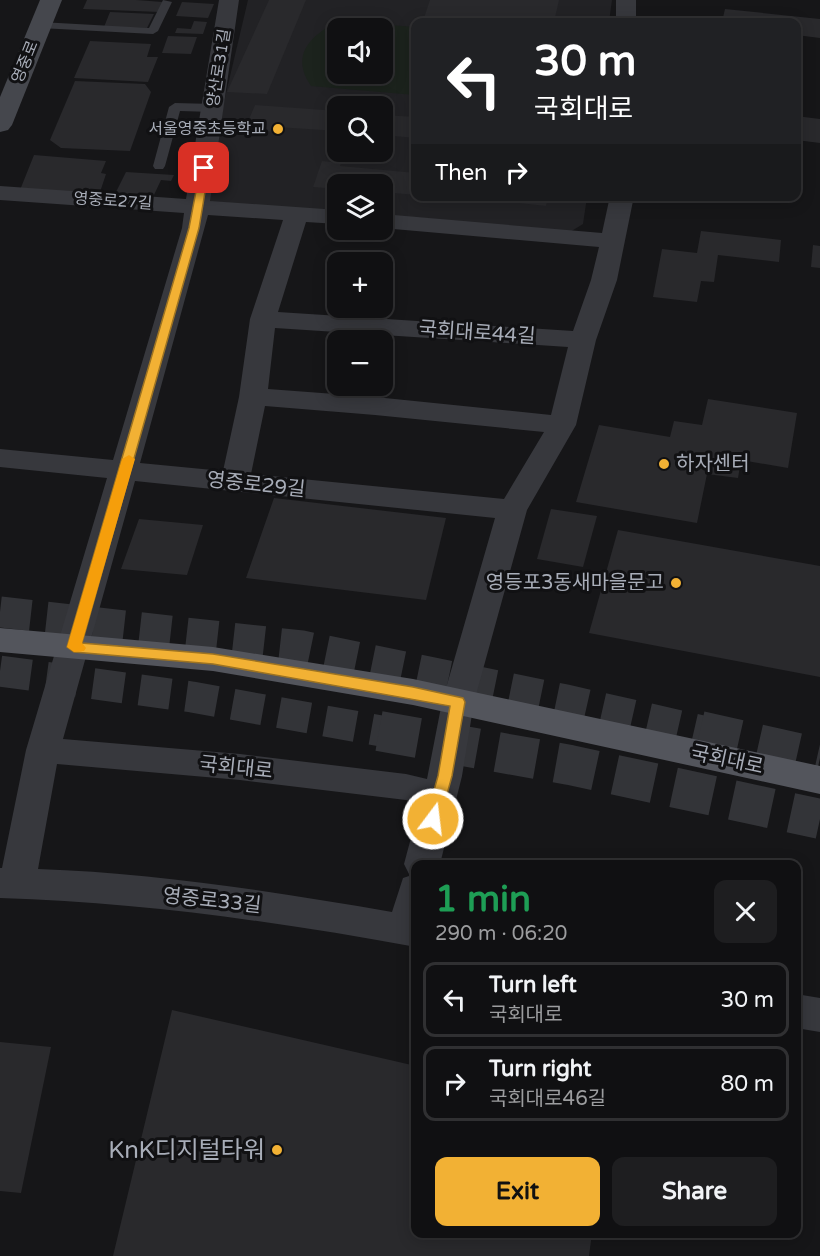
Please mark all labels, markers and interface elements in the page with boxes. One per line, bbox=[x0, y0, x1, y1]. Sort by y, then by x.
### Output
map controls bbox=[327, 18, 393, 396]
button: sound bbox=[327, 18, 393, 84]
street label: 양산로31길 bbox=[203, 27, 235, 109]
text: 30 m bbox=[534, 36, 636, 87]
street label: 영중로 bbox=[7, 38, 43, 86]
icon: left bbox=[435, 42, 513, 120]
text: 국회대로 bbox=[534, 93, 633, 126]
button: search bbox=[327, 96, 393, 162]
place label: 서울영중초등학교 bbox=[148, 119, 266, 139]
marker: 서울영중초등학교 bbox=[271, 122, 285, 136]
pin bbox=[178, 142, 229, 193]
icon: arrive bbox=[187, 151, 220, 184]
icon: right bbox=[500, 156, 533, 189]
text: Then bbox=[435, 160, 488, 186]
button: layers bbox=[327, 174, 393, 240]
street label: 영중로27길 bbox=[73, 188, 153, 214]
button: + bbox=[327, 252, 393, 318]
street label: 국회대로44길 bbox=[418, 317, 536, 349]
button: − bbox=[327, 330, 393, 396]
place label: 하자센터 bbox=[676, 452, 750, 476]
marker: 하자센터 bbox=[657, 457, 671, 471]
street label: 영중로29길 bbox=[206, 468, 306, 502]
place label: 영등포3동새마을문고 bbox=[486, 571, 664, 595]
marker: 영등포3동새마을문고 bbox=[669, 576, 683, 590]
street label: 국회대로 bbox=[689, 741, 765, 779]
street label: 국회대로 bbox=[198, 752, 274, 784]
position arrow bbox=[401, 787, 465, 851]
text: 1 min bbox=[435, 878, 531, 921]
button: close bbox=[714, 880, 777, 943]
street label: 영중로33길 bbox=[162, 884, 262, 918]
text: 290 m · 06:20 bbox=[435, 922, 567, 946]
text: Turn left bbox=[489, 972, 577, 998]
icon: left bbox=[438, 983, 471, 1016]
text: 30 m bbox=[720, 987, 774, 1013]
text: 국회대로 bbox=[489, 1003, 563, 1027]
text: Turn right bbox=[489, 1056, 591, 1082]
icon: right bbox=[438, 1067, 471, 1100]
text: 80 m bbox=[720, 1071, 774, 1097]
text: 국회대로46길 bbox=[489, 1087, 606, 1111]
place label: KnK디지털타워 bbox=[108, 1136, 265, 1165]
marker: KnK디지털타워 bbox=[270, 1143, 284, 1157]
button: Exit bbox=[435, 1157, 600, 1226]
button: Share bbox=[612, 1157, 777, 1226]

